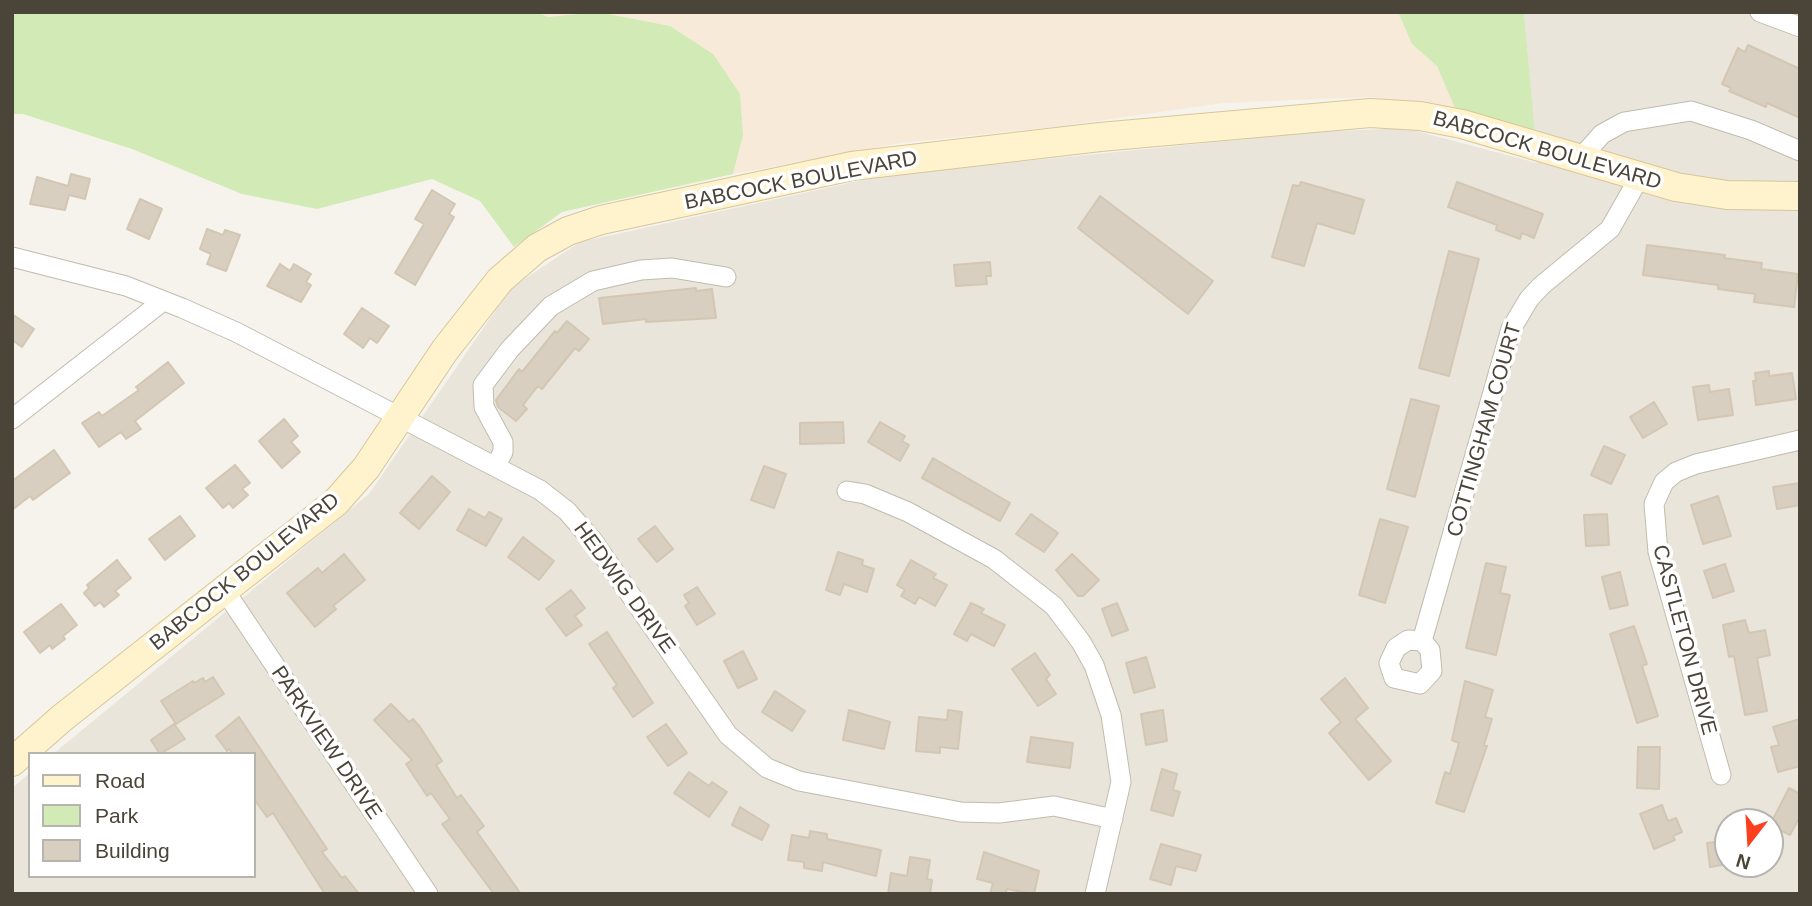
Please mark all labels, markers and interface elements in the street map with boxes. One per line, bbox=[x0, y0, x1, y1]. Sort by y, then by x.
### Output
street label: BABCOCK BOULEVARD bbox=[1430, 106, 1664, 196]
street label: BABCOCK BOULEVARD bbox=[683, 146, 919, 216]
street label: COTTINGHAM COURT bbox=[1442, 320, 1528, 540]
street label: BABCOCK BOULEVARD bbox=[145, 488, 345, 656]
street label: HEDWIG DRIVE bbox=[568, 517, 680, 659]
street label: CASTLETON DRIVE bbox=[1647, 542, 1721, 738]
street label: PARKVIEW DRIVE bbox=[265, 662, 387, 824]
legend bbox=[28, 752, 256, 878]
text: Road bbox=[95, 769, 145, 792]
text: Park bbox=[95, 804, 138, 827]
north arrow bbox=[1714, 808, 1784, 878]
text: Building bbox=[95, 839, 170, 862]
text: N bbox=[1734, 850, 1753, 874]

